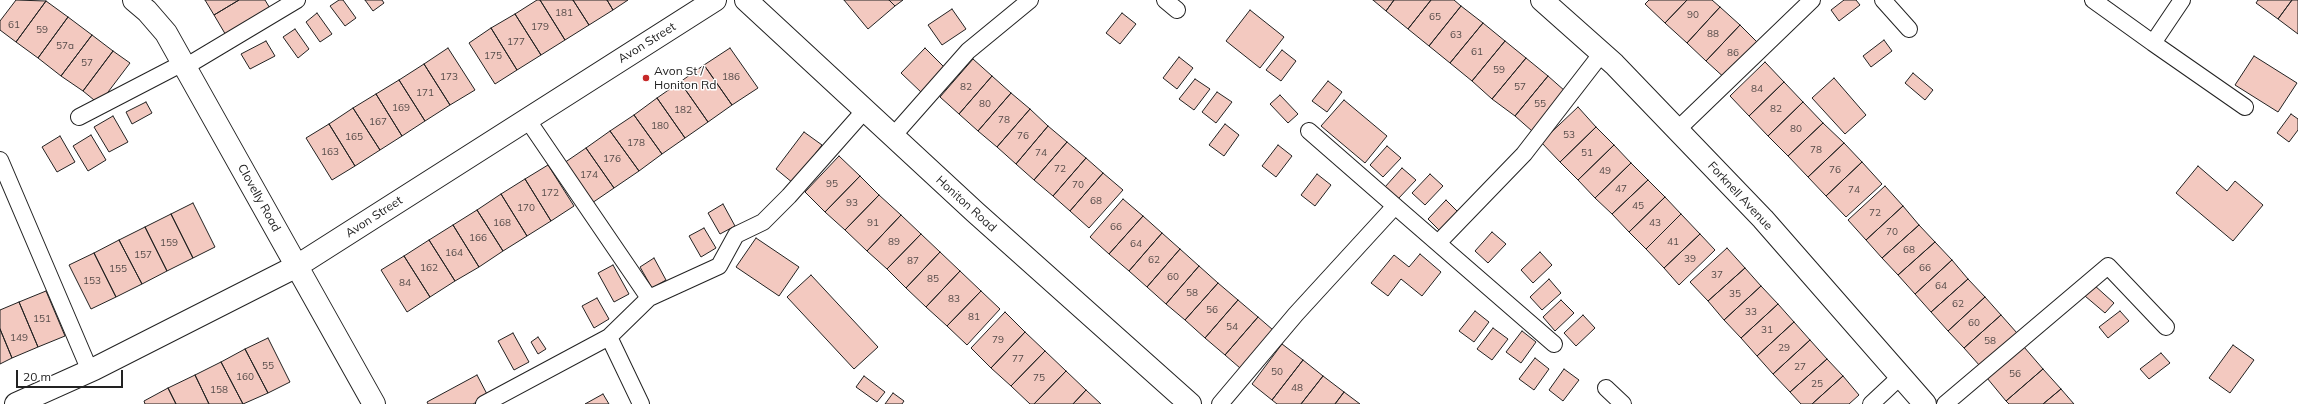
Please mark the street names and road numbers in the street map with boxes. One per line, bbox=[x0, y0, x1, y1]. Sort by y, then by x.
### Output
street label: Avon Street bbox=[616, 20, 678, 66]
street label: Forknell Avenue bbox=[1705, 159, 1775, 233]
street label: Clovelly Road bbox=[234, 162, 284, 234]
street label: Honiton Road bbox=[933, 173, 999, 235]
street label: Avon Street bbox=[343, 193, 405, 241]

